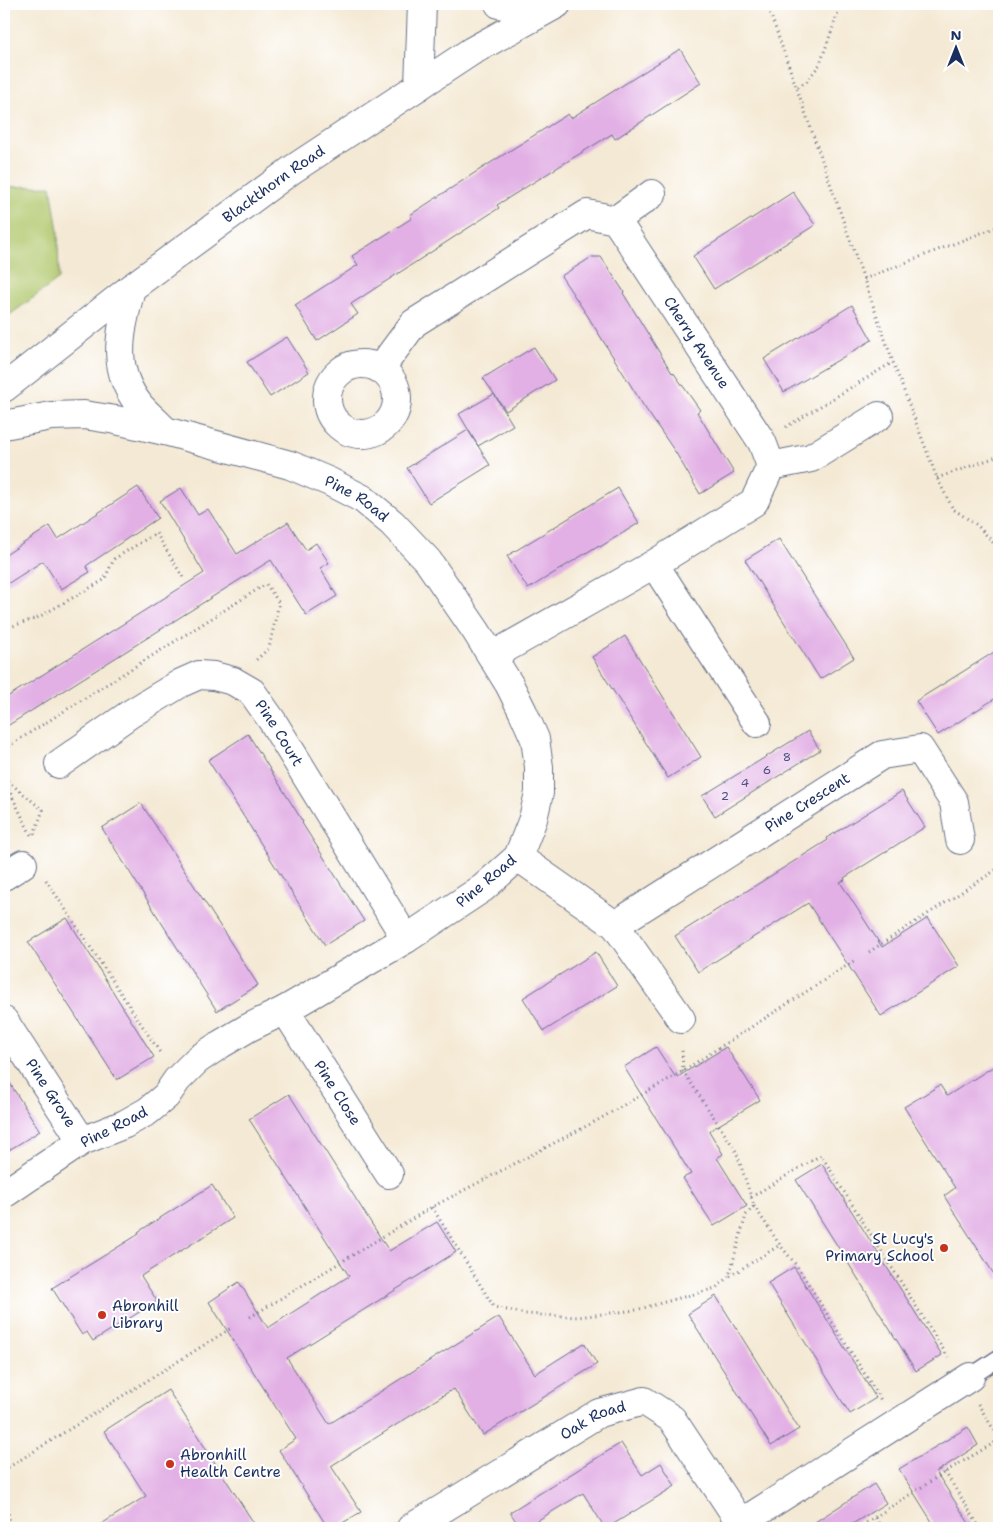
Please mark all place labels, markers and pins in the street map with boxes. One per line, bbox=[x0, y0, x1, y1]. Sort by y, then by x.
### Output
place label: St Lucy's Primary School bbox=[825, 1229, 934, 1266]
marker: St Lucy's Primary School bbox=[938, 1242, 950, 1254]
place label: Abronhill Library bbox=[112, 1296, 179, 1333]
marker: Abronhill Library bbox=[96, 1309, 108, 1321]
place label: Abronhill Health Centre bbox=[180, 1445, 281, 1482]
marker: Abronhill Health Centre bbox=[164, 1458, 176, 1470]

